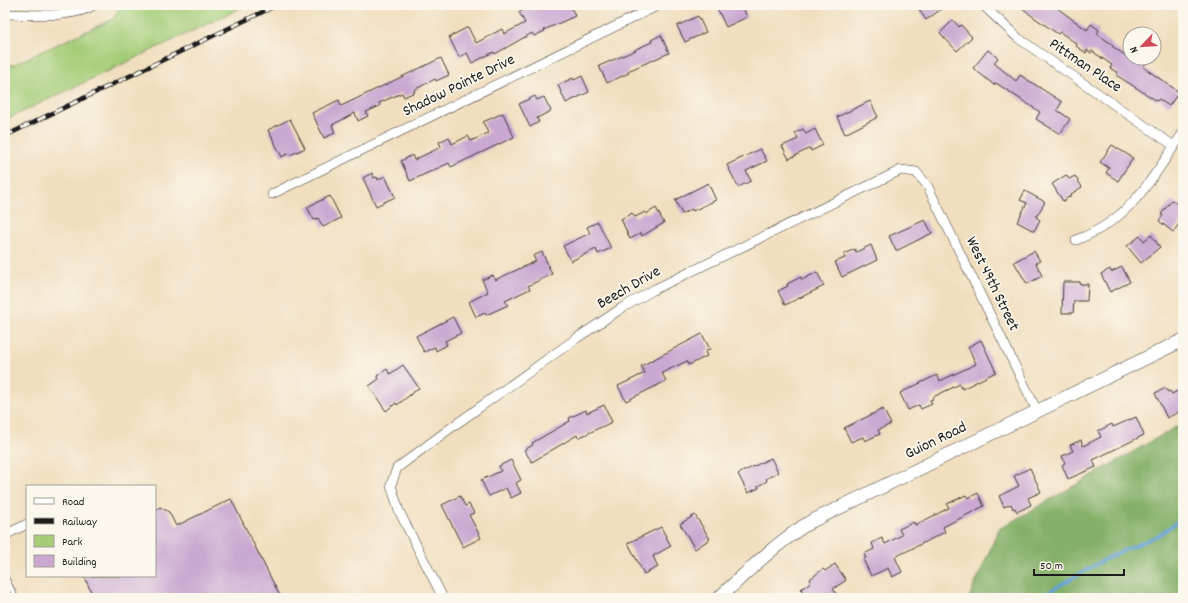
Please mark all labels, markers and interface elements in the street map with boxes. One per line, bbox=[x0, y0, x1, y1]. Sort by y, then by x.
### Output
north arrow bbox=[1122, 26, 1162, 66]
street label: Pittman Place bbox=[1044, 33, 1126, 99]
text: N bbox=[1126, 43, 1143, 55]
street label: Shadow Pointe Drive bbox=[399, 49, 519, 123]
street label: West 49th Street bbox=[959, 233, 1025, 335]
street label: Beech Drive bbox=[593, 261, 665, 315]
street label: Guion Road bbox=[901, 416, 971, 466]
legend bbox=[26, 485, 156, 577]
text: Road bbox=[62, 494, 84, 511]
text: Railway bbox=[62, 514, 98, 531]
text: Park bbox=[62, 534, 83, 551]
scale bar bbox=[1034, 551, 1124, 577]
text: Building bbox=[62, 554, 97, 571]
text: 50 m bbox=[1040, 558, 1063, 575]

